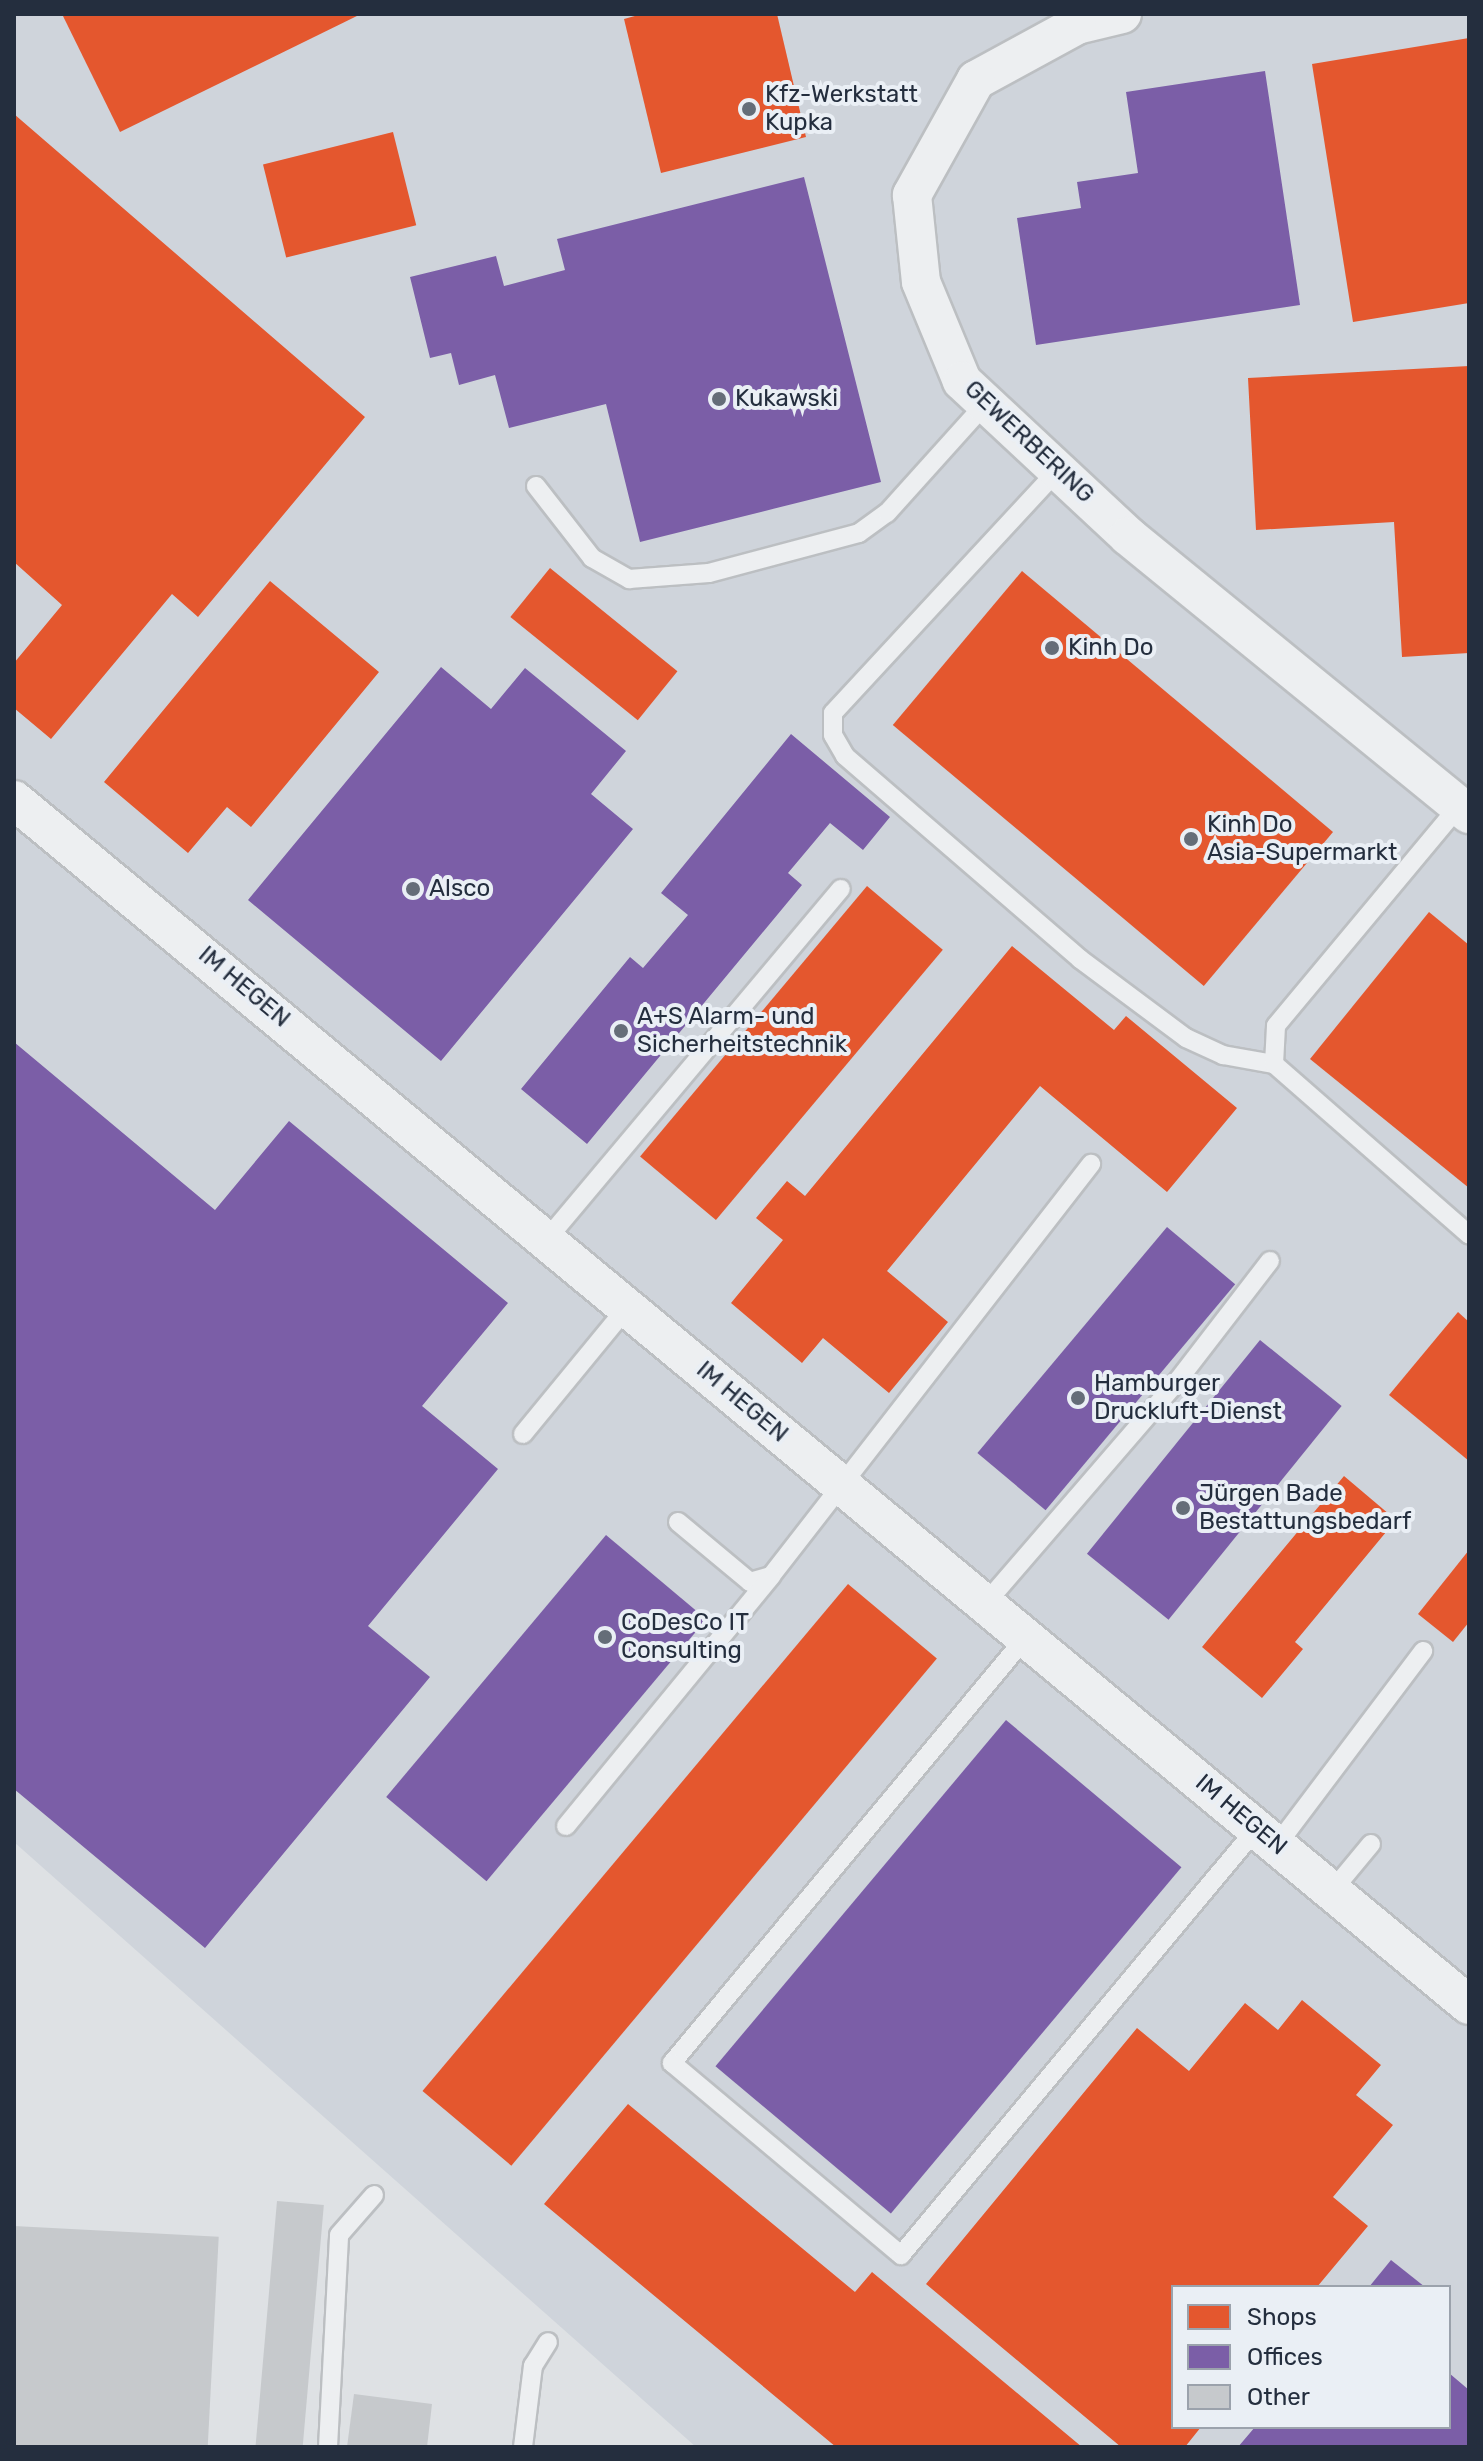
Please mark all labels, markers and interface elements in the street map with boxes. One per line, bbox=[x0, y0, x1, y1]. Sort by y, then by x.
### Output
place label: Kfz-Werkstatt Kupka bbox=[765, 81, 918, 137]
marker: Kfz-Werkstatt Kupka bbox=[740, 100, 758, 118]
street label: GEWERBERING bbox=[958, 375, 1100, 509]
place label: Kukawski bbox=[735, 385, 838, 413]
marker: Kukawski bbox=[710, 390, 728, 408]
place label: Kinh Do bbox=[1068, 634, 1154, 662]
marker: Kinh Do bbox=[1043, 639, 1061, 657]
place label: Kinh Do Asia-Supermarkt bbox=[1207, 811, 1397, 867]
marker: Kinh Do Asia-Supermarkt bbox=[1182, 830, 1200, 848]
place label: Alsco bbox=[429, 875, 490, 903]
marker: Alsco bbox=[404, 880, 422, 898]
street label: IM HEGEN bbox=[192, 940, 296, 1034]
place label: A+S Alarm- und Sicherheitstechnik bbox=[637, 1003, 847, 1059]
marker: A+S Alarm- und Sicherheitstechnik bbox=[612, 1022, 630, 1040]
street label: IM HEGEN bbox=[690, 1355, 794, 1449]
place label: Hamburger Druckluft-Dienst bbox=[1094, 1370, 1282, 1426]
marker: Hamburger Druckluft-Dienst bbox=[1069, 1389, 1087, 1407]
place label: Jürgen Bade Bestattungsbedarf bbox=[1199, 1480, 1411, 1536]
marker: Jürgen Bade Bestattungsbedarf bbox=[1174, 1499, 1192, 1517]
place label: CoDesCo IT Consulting bbox=[621, 1609, 749, 1665]
marker: CoDesCo IT Consulting bbox=[596, 1628, 614, 1646]
street label: IM HEGEN bbox=[1189, 1768, 1293, 1862]
legend bbox=[1171, 2285, 1451, 2429]
text: Shops bbox=[1247, 2303, 1317, 2331]
text: Offices bbox=[1247, 2343, 1323, 2371]
text: Other bbox=[1247, 2383, 1310, 2411]

